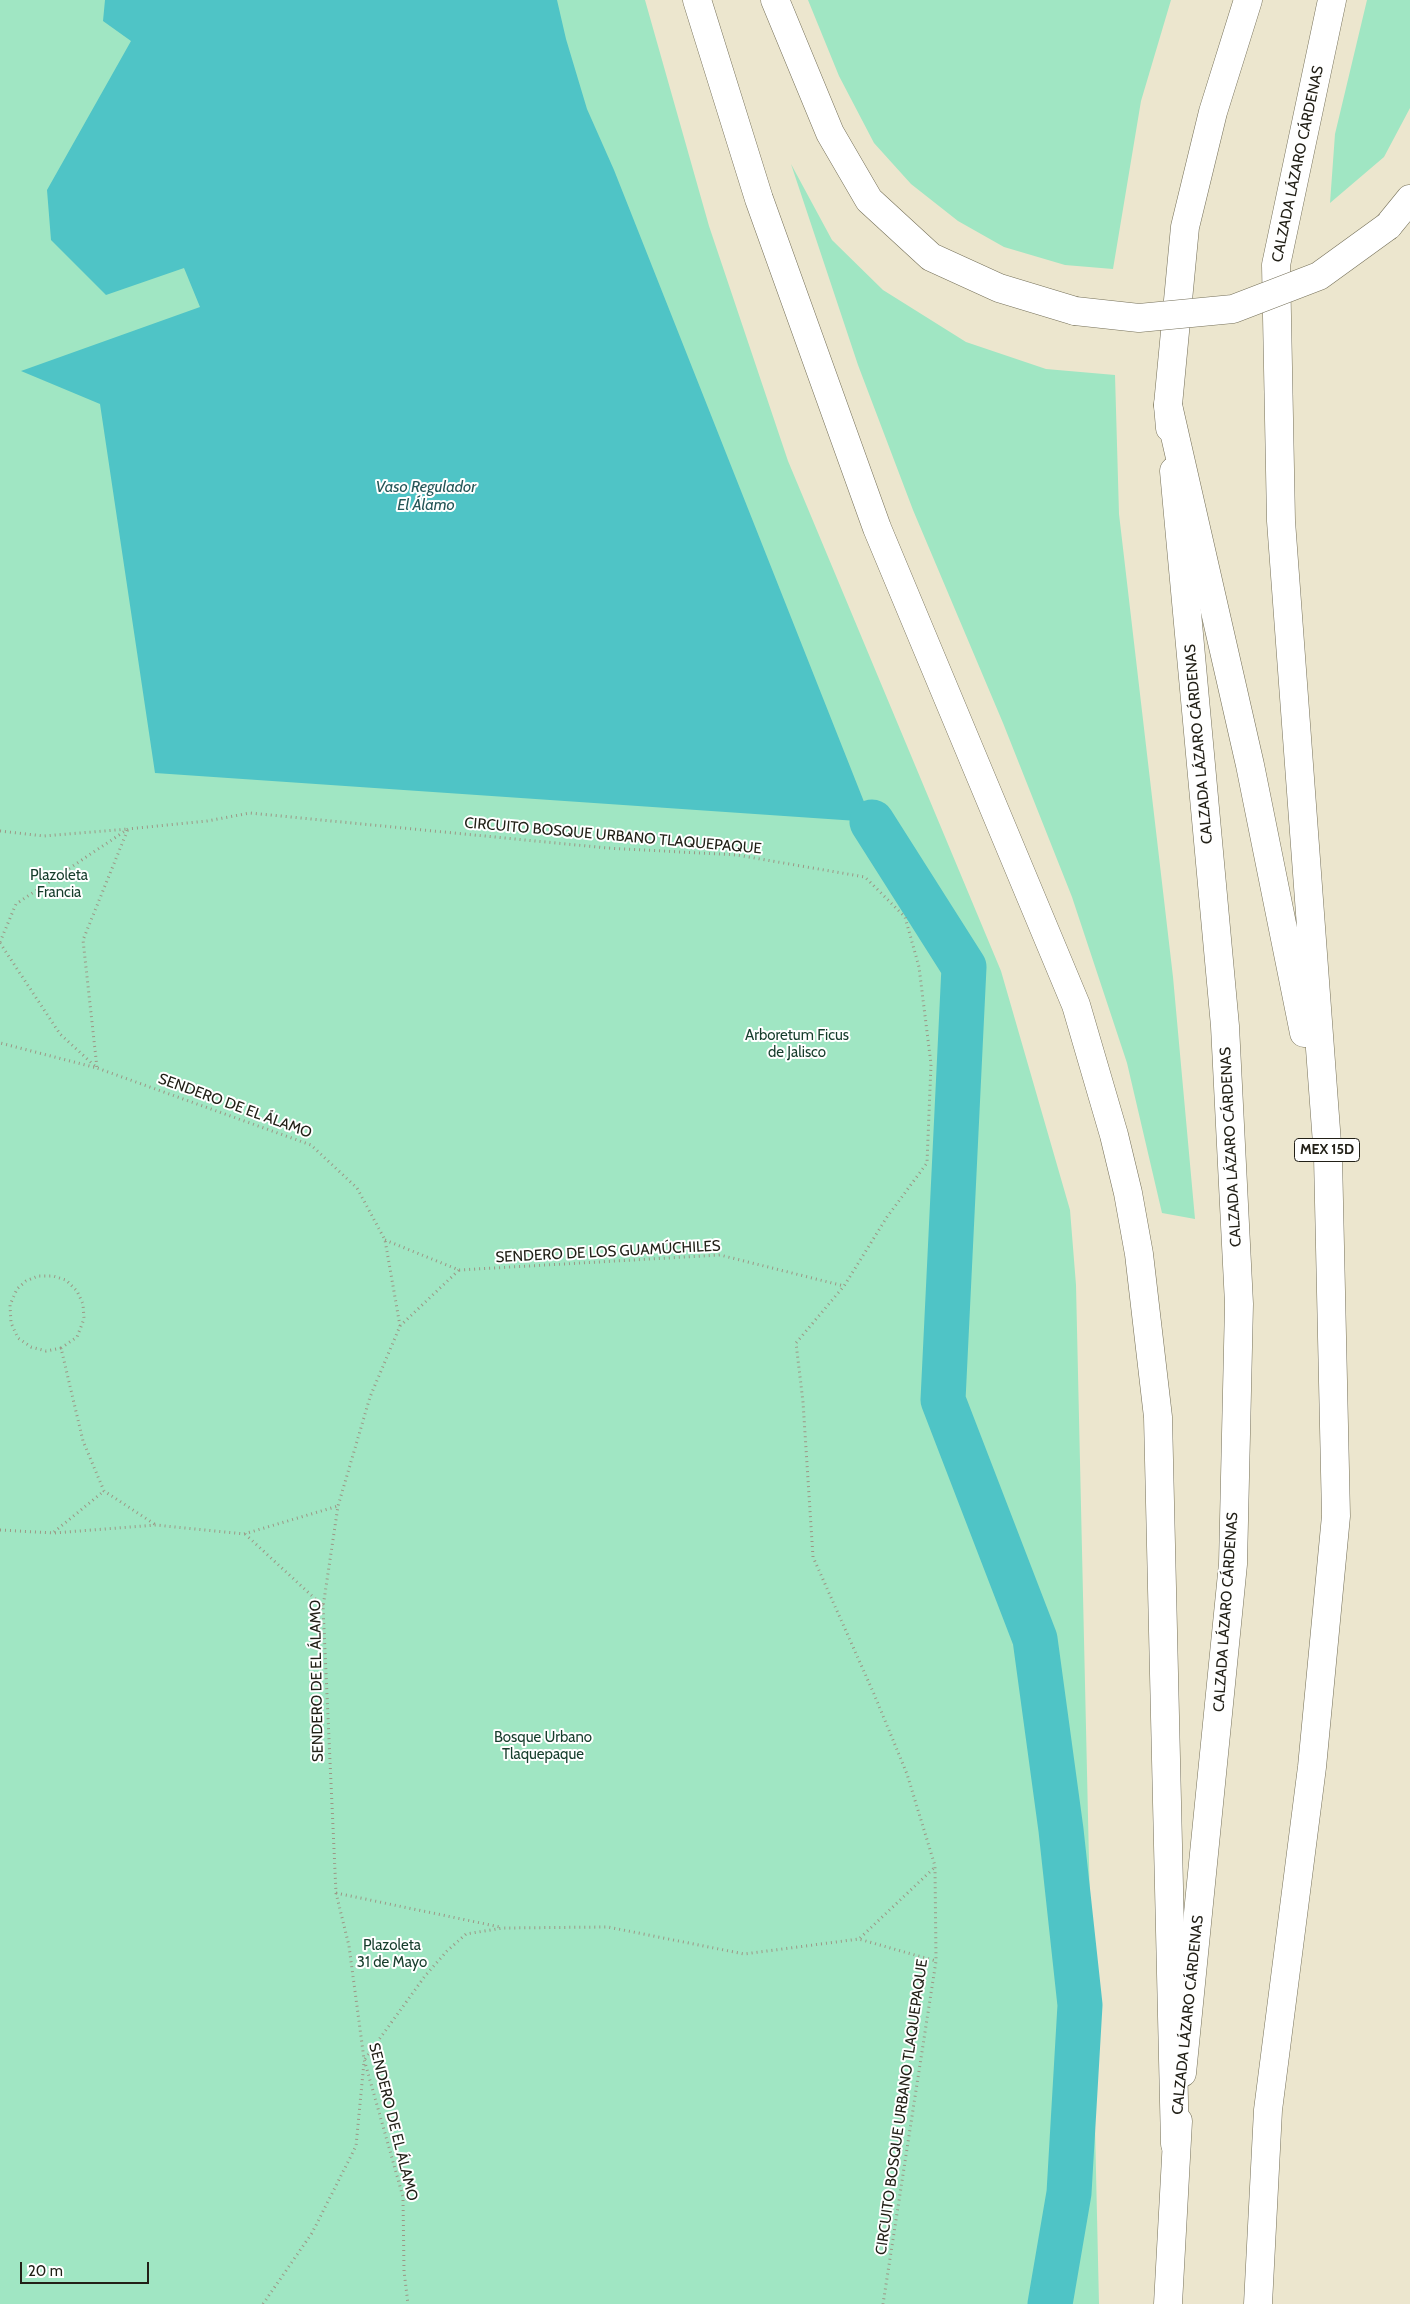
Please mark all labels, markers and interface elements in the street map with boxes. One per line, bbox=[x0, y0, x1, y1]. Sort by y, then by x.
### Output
street label: CALZADA LÁZARO CÁRDENAS bbox=[1268, 64, 1328, 264]
water label: Vaso Regulador El Álamo bbox=[376, 477, 476, 515]
street label: CALZADA LÁZARO CÁRDENAS bbox=[1181, 643, 1217, 845]
street label: CIRCUITO BOSQUE URBANO TLAQUEPAQUE bbox=[463, 814, 763, 858]
park label: Plazoleta Francia bbox=[30, 867, 88, 902]
park label: Arboretum Ficus de Jalisco bbox=[745, 1027, 849, 1062]
street label: CALZADA LÁZARO CÁRDENAS bbox=[1217, 1047, 1245, 1247]
street label: SENDERO DE EL ÁLAMO bbox=[156, 1070, 314, 1142]
road number: MEX 15D bbox=[1294, 1138, 1360, 1162]
street label: SENDERO DE LOS GUAMÚCHILES bbox=[495, 1237, 721, 1267]
street label: CALZADA LÁZARO CÁRDENAS bbox=[1210, 1511, 1242, 1713]
street label: SENDERO DE EL ÁLAMO bbox=[307, 1600, 327, 1762]
park label: Bosque Urbano Tlaquepaque bbox=[494, 1729, 592, 1764]
street label: CALZADA LÁZARO CÁRDENAS bbox=[1169, 1914, 1207, 2116]
park label: Plazoleta 31 de Mayo bbox=[357, 1937, 427, 1972]
street label: CIRCUITO BOSQUE URBANO TLAQUEPAQUE bbox=[872, 1958, 932, 2256]
street label: SENDERO DE EL ÁLAMO bbox=[365, 2041, 421, 2203]
scale bar bbox=[22, 2252, 151, 2284]
text: 20 m bbox=[28, 2262, 63, 2280]

